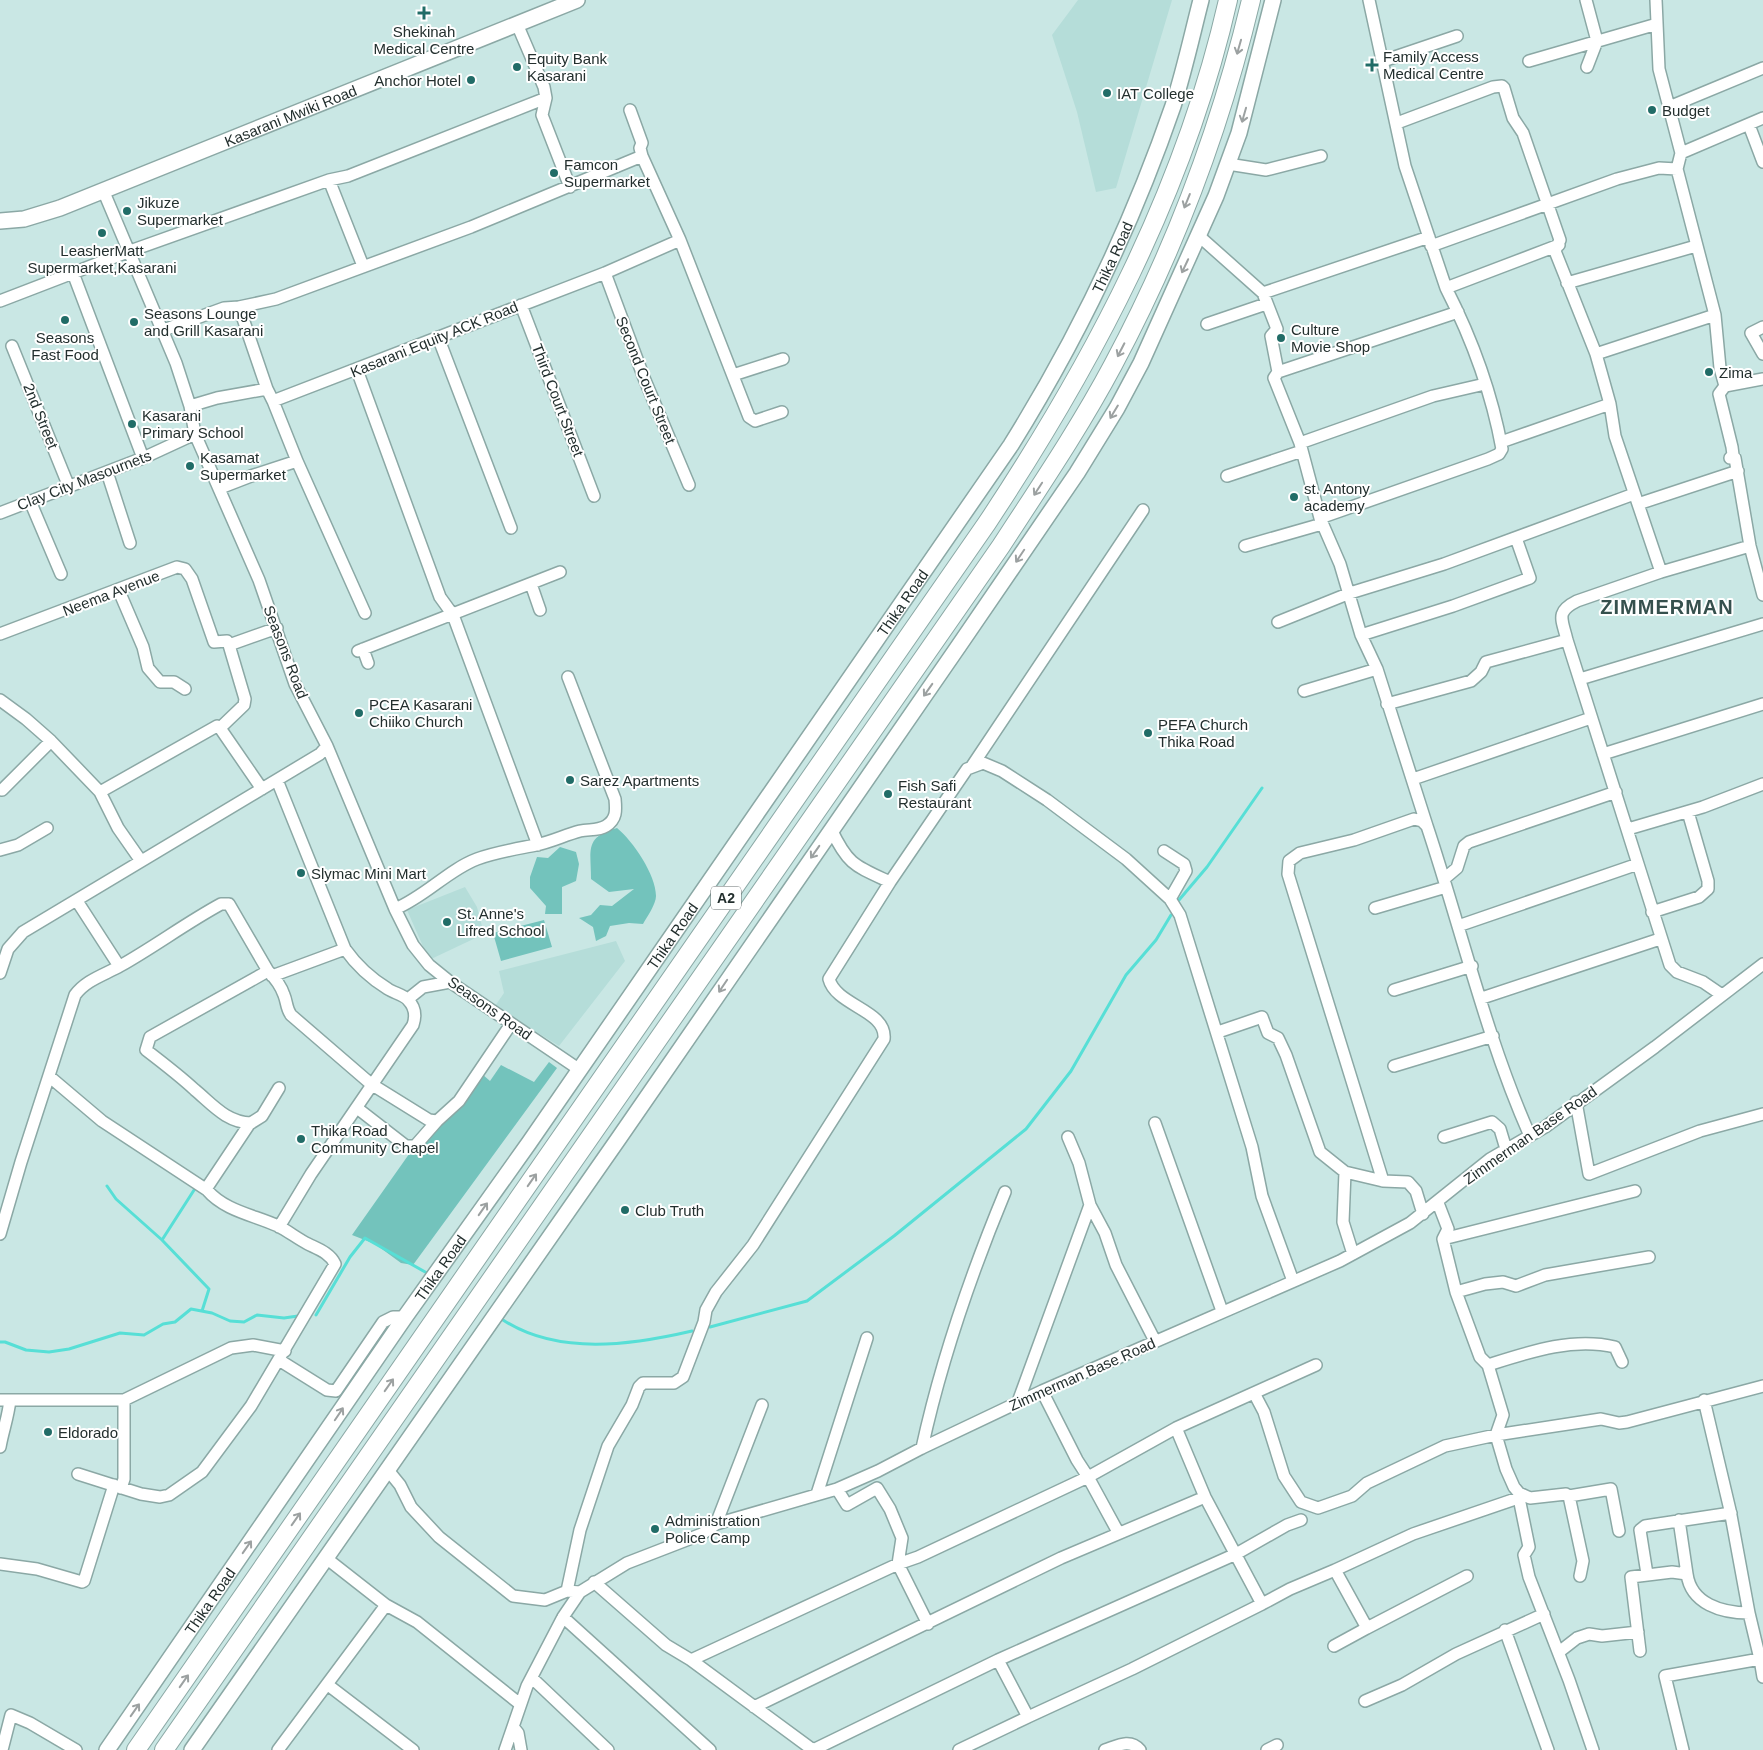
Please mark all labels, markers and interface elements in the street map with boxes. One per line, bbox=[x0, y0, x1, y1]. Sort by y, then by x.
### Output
marker: Shekinah Medical Centre bbox=[417, 6, 431, 20]
place label: Shekinah Medical Centre bbox=[374, 23, 474, 57]
one-way arrow bbox=[1233, 39, 1243, 55]
place label: Family Access Medical Centre bbox=[1383, 48, 1484, 82]
place label: Equity Bank Kasarani bbox=[527, 50, 608, 84]
marker: Family Access Medical Centre bbox=[1365, 58, 1379, 72]
marker: Equity Bank Kasarani bbox=[511, 61, 523, 73]
place label: Anchor Hotel bbox=[374, 72, 461, 89]
marker: Anchor Hotel bbox=[465, 74, 477, 86]
street label: Kasarani Mwiki Road bbox=[222, 81, 359, 150]
place label: IAT College bbox=[1117, 85, 1194, 102]
marker: IAT College bbox=[1101, 87, 1113, 99]
place label: Budget bbox=[1662, 102, 1710, 119]
marker: Budget bbox=[1646, 104, 1658, 116]
one-way arrow bbox=[1239, 107, 1249, 123]
place label: Famcon Supermarket bbox=[564, 156, 651, 190]
marker: Famcon Supermarket bbox=[548, 167, 560, 179]
one-way arrow bbox=[1182, 193, 1191, 208]
place label: Jikuze Supermarket bbox=[137, 194, 224, 228]
marker: Jikuze Supermarket bbox=[121, 205, 133, 217]
street label: Thika Road bbox=[1088, 219, 1136, 296]
marker: LeasherMatt Supermarket,Kasarani bbox=[96, 227, 108, 239]
place label: LeasherMatt Supermarket,Kasarani bbox=[27, 242, 177, 276]
one-way arrow bbox=[1180, 258, 1190, 273]
street label: Kasarani Equity ACK Road bbox=[348, 298, 520, 380]
place label: Seasons Lounge and Grill Kasarani bbox=[144, 305, 263, 339]
marker: Seasons Fast Food bbox=[59, 314, 71, 326]
street label: Second Court Street bbox=[613, 314, 680, 447]
marker: Seasons Lounge and Grill Kasarani bbox=[128, 316, 140, 328]
place label: Culture Movie Shop bbox=[1291, 321, 1370, 355]
place label: Seasons Fast Food bbox=[31, 329, 99, 363]
marker: Culture Movie Shop bbox=[1275, 332, 1287, 344]
street label: Third Court Street bbox=[529, 341, 588, 459]
one-way arrow bbox=[1116, 342, 1126, 357]
place label: Zima bbox=[1719, 364, 1753, 381]
marker: Zima bbox=[1703, 366, 1715, 378]
street label: 2nd Street bbox=[20, 381, 62, 452]
one-way arrow bbox=[1109, 405, 1119, 419]
place label: Kasarani Primary School bbox=[142, 407, 244, 441]
marker: Kasarani Primary School bbox=[126, 418, 138, 430]
street label: Clay City Masournets bbox=[14, 447, 154, 513]
place label: Kasamat Supermarket bbox=[200, 449, 287, 483]
marker: Kasamat Supermarket bbox=[184, 460, 196, 472]
place label: st. Antony academy bbox=[1304, 480, 1370, 514]
one-way arrow bbox=[1033, 482, 1043, 496]
marker: st. Antony academy bbox=[1288, 491, 1300, 503]
one-way arrow bbox=[1015, 549, 1025, 563]
street label: Thika Road bbox=[873, 566, 931, 639]
street label: Neema Avenue bbox=[60, 567, 162, 619]
district label: ZIMMERMAN bbox=[1600, 596, 1734, 618]
street label: Seasons Road bbox=[260, 603, 312, 701]
one-way arrow bbox=[923, 683, 933, 697]
place label: PCEA Kasarani Chiiko Church bbox=[369, 696, 472, 730]
marker: PCEA Kasarani Chiiko Church bbox=[353, 707, 365, 719]
place label: PEFA Church Thika Road bbox=[1158, 716, 1248, 750]
marker: PEFA Church Thika Road bbox=[1142, 727, 1154, 739]
place label: Sarez Apartments bbox=[580, 772, 699, 789]
marker: Sarez Apartments bbox=[564, 774, 576, 786]
place label: Fish Safi Restaurant bbox=[898, 777, 972, 811]
marker: Fish Safi Restaurant bbox=[882, 788, 894, 800]
one-way arrow bbox=[810, 845, 820, 859]
place label: Slymac Mini Mart bbox=[311, 865, 427, 882]
marker: Slymac Mini Mart bbox=[295, 867, 307, 879]
road number: A2 bbox=[711, 886, 741, 910]
street label: Thika Road bbox=[643, 899, 701, 972]
place label: St. Anne's Lifred School bbox=[457, 905, 545, 939]
marker: St. Anne's Lifred School bbox=[441, 916, 453, 928]
street label: Seasons Road bbox=[445, 973, 535, 1043]
one-way arrow bbox=[718, 979, 728, 993]
street label: Zimmerman Base Road bbox=[1460, 1083, 1600, 1187]
place label: Thika Road Community Chapel bbox=[311, 1122, 439, 1156]
marker: Thika Road Community Chapel bbox=[295, 1133, 307, 1145]
one-way arrow bbox=[527, 1173, 537, 1187]
one-way arrow bbox=[478, 1202, 488, 1216]
place label: Club Truth bbox=[635, 1202, 704, 1219]
marker: Club Truth bbox=[619, 1204, 631, 1216]
street label: Thika Road bbox=[411, 1232, 469, 1304]
street label: Zimmerman Base Road bbox=[1006, 1334, 1158, 1414]
one-way arrow bbox=[384, 1378, 394, 1392]
one-way arrow bbox=[334, 1407, 344, 1421]
place label: Eldorado bbox=[58, 1424, 118, 1441]
marker: Eldorado bbox=[42, 1426, 54, 1438]
one-way arrow bbox=[291, 1512, 301, 1526]
place label: Administration Police Camp bbox=[665, 1512, 760, 1546]
marker: Administration Police Camp bbox=[649, 1523, 661, 1535]
one-way arrow bbox=[242, 1541, 252, 1555]
street label: Thika Road bbox=[181, 1564, 238, 1637]
one-way arrow bbox=[179, 1674, 189, 1688]
one-way arrow bbox=[130, 1703, 140, 1717]

